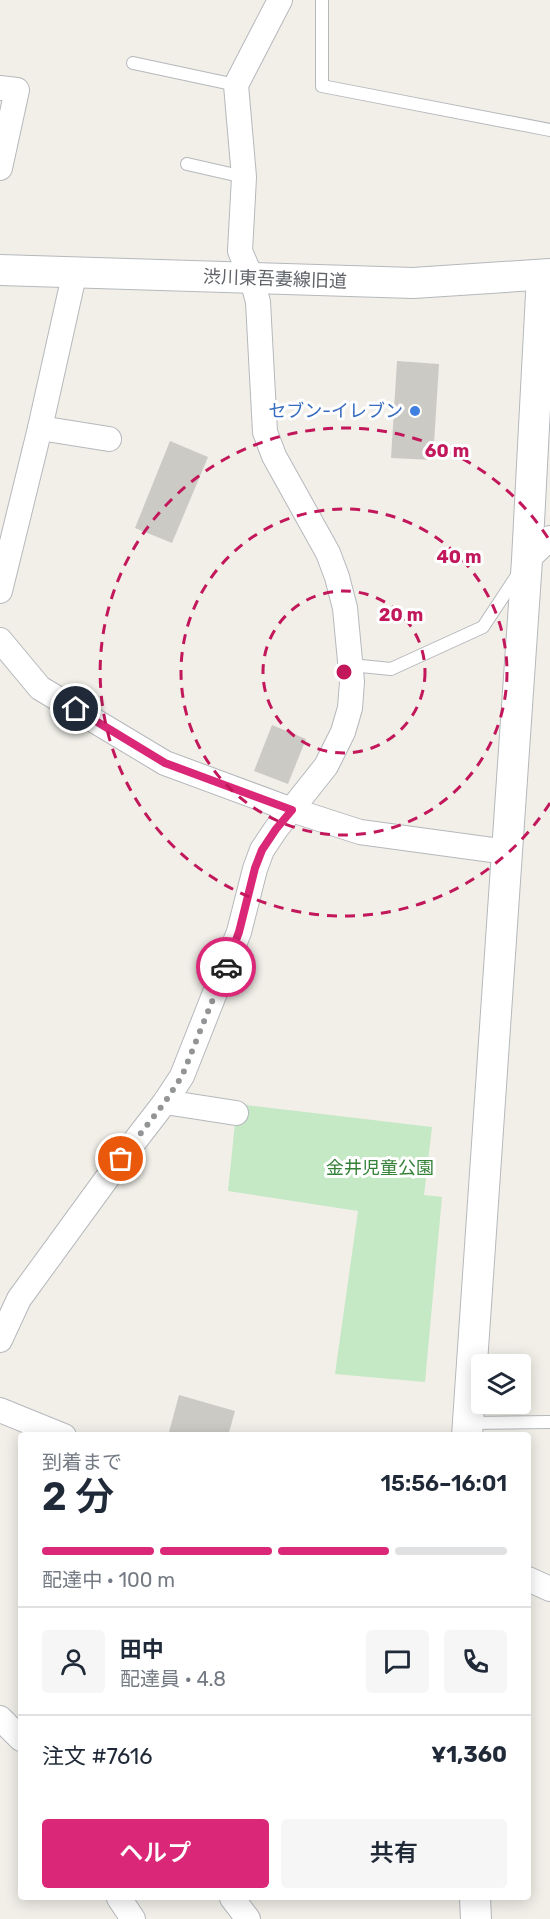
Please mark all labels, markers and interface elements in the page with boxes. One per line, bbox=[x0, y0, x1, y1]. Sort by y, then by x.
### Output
street label: 渋川東吾妻線旧道 bbox=[203, 265, 347, 293]
place label: セブン-イレブン bbox=[268, 400, 403, 422]
marker: セブン-イレブン bbox=[408, 404, 422, 418]
text: 60 m bbox=[425, 440, 469, 462]
text: 40 m bbox=[437, 546, 481, 568]
text: 20 m bbox=[379, 604, 423, 626]
centre of rings bbox=[334, 662, 354, 682]
pin bbox=[50, 683, 101, 734]
icon: home bbox=[59, 692, 92, 725]
courier bbox=[196, 937, 256, 997]
icon: car bbox=[210, 951, 243, 984]
pin bbox=[95, 1133, 146, 1184]
icon: bag bbox=[104, 1142, 137, 1175]
park label: 金井児童公園 bbox=[326, 1157, 434, 1179]
map controls bbox=[471, 1354, 531, 1414]
button: layers bbox=[471, 1354, 531, 1414]
text: 到着まで bbox=[42, 1450, 122, 1474]
text: 15:56–16:01 bbox=[380, 1470, 507, 1497]
text: 2 分 bbox=[42, 1474, 114, 1520]
text: 配達中 · 100 m bbox=[42, 1568, 175, 1592]
button: person bbox=[42, 1630, 105, 1693]
button: chat bbox=[366, 1630, 429, 1693]
button: phone bbox=[444, 1630, 507, 1693]
text: 田中 bbox=[120, 1636, 164, 1663]
text: 配達員 · 4.8 bbox=[120, 1667, 226, 1691]
text: ¥1,360 bbox=[431, 1741, 507, 1768]
text: 注文 #7616 bbox=[42, 1743, 152, 1770]
button: ヘルプ bbox=[42, 1819, 269, 1888]
button: 共有 bbox=[281, 1819, 507, 1888]

